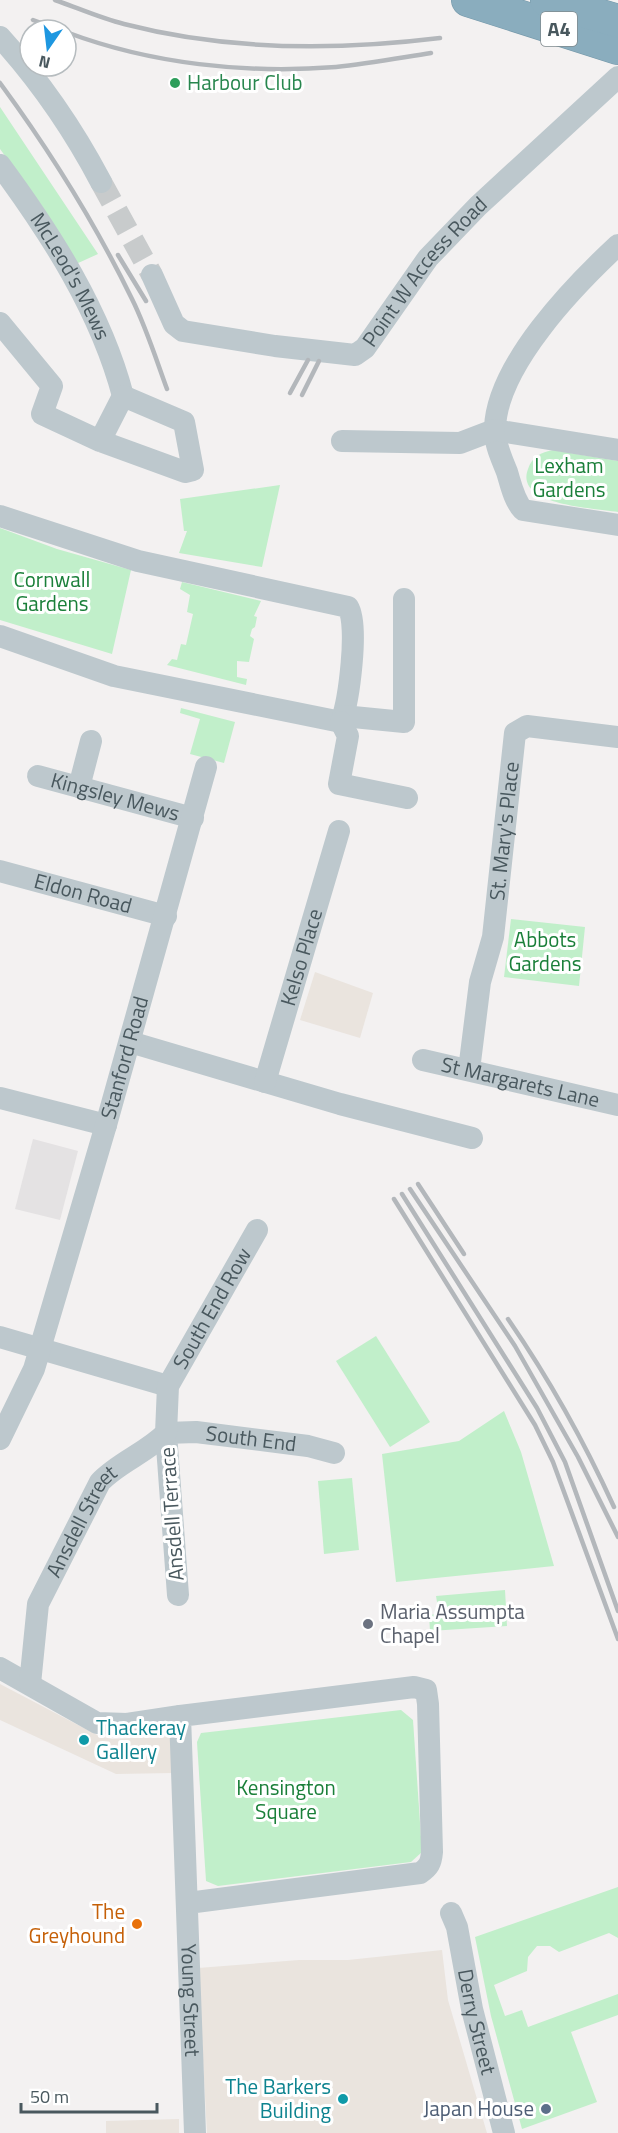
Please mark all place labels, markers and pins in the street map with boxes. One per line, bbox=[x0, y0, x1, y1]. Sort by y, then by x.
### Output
place label: Harbour Club bbox=[187, 66, 303, 98]
marker: Harbour Club bbox=[168, 76, 182, 90]
place label: Maria Assumpta Chapel bbox=[380, 1595, 525, 1651]
marker: Maria Assumpta Chapel bbox=[361, 1617, 375, 1631]
place label: Thackeray Gallery bbox=[96, 1711, 186, 1767]
marker: Thackeray Gallery bbox=[77, 1733, 91, 1747]
place label: The Greyhound bbox=[29, 1895, 125, 1951]
marker: The Greyhound bbox=[130, 1917, 144, 1931]
place label: The Barkers Building bbox=[225, 2070, 331, 2126]
marker: The Barkers Building bbox=[336, 2092, 350, 2106]
place label: Japan House bbox=[423, 2092, 534, 2124]
marker: Japan House bbox=[539, 2102, 553, 2116]

